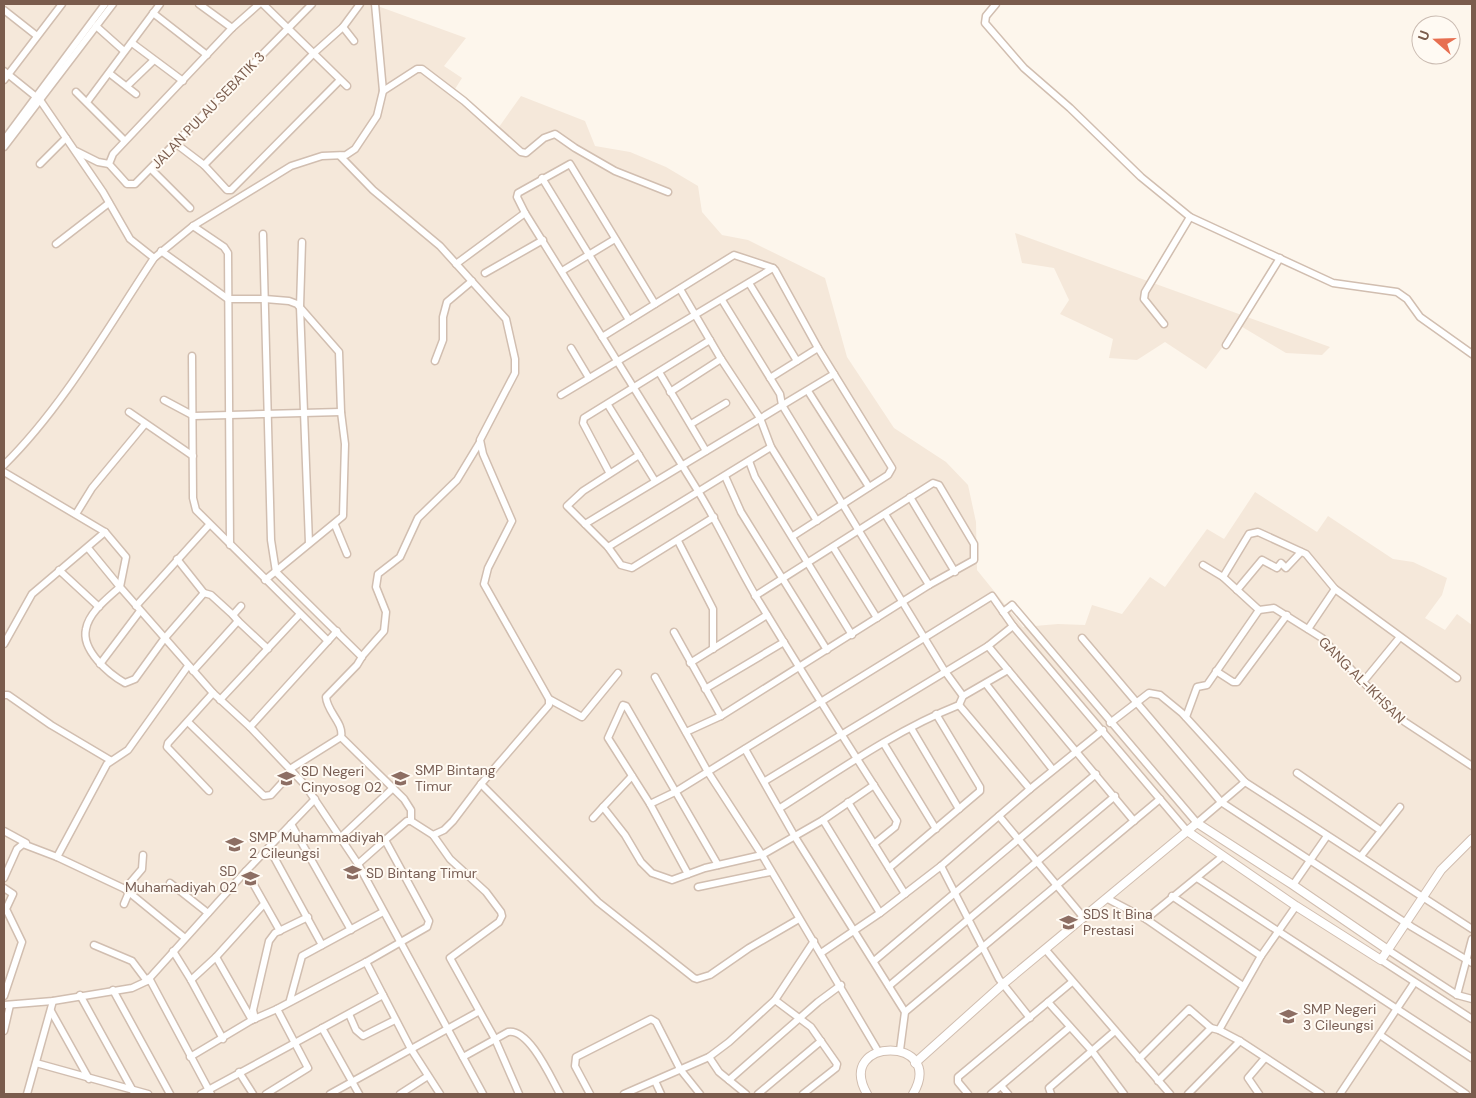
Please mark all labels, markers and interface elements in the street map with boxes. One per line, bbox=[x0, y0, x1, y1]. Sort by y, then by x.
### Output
north arrow bbox=[1411, 15, 1461, 65]
text: U bbox=[1414, 28, 1434, 43]
street label: JALAN PULAU SEBATIK 3 bbox=[147, 48, 269, 172]
street label: GANG AL-IKHSAN bbox=[1315, 633, 1409, 727]
place label: SMP Bintang Timur bbox=[415, 761, 496, 795]
place label: SD Negeri Cinyosog 02 bbox=[301, 762, 382, 796]
school or university icon: SMP Bintang Timur bbox=[391, 768, 411, 788]
school or university icon: SD Negeri Cinyosog 02 bbox=[277, 769, 297, 789]
place label: SMP Muhammadiyah 2 Cileungsi bbox=[249, 828, 384, 862]
school or university icon: SMP Muhammadiyah 2 Cileungsi bbox=[225, 835, 245, 855]
place label: SD Muhamadiyah 02 bbox=[125, 862, 237, 896]
school or university icon: SD Bintang Timur bbox=[342, 863, 362, 883]
place label: SD Bintang Timur bbox=[366, 864, 477, 882]
school or university icon: SD Muhamadiyah 02 bbox=[241, 869, 261, 889]
place label: SDS It Bina Prestasi bbox=[1083, 905, 1153, 939]
school or university icon: SDS It Bina Prestasi bbox=[1059, 912, 1079, 932]
place label: SMP Negeri 3 Cileungsi bbox=[1303, 1000, 1376, 1034]
school or university icon: SMP Negeri 3 Cileungsi bbox=[1279, 1007, 1299, 1027]

